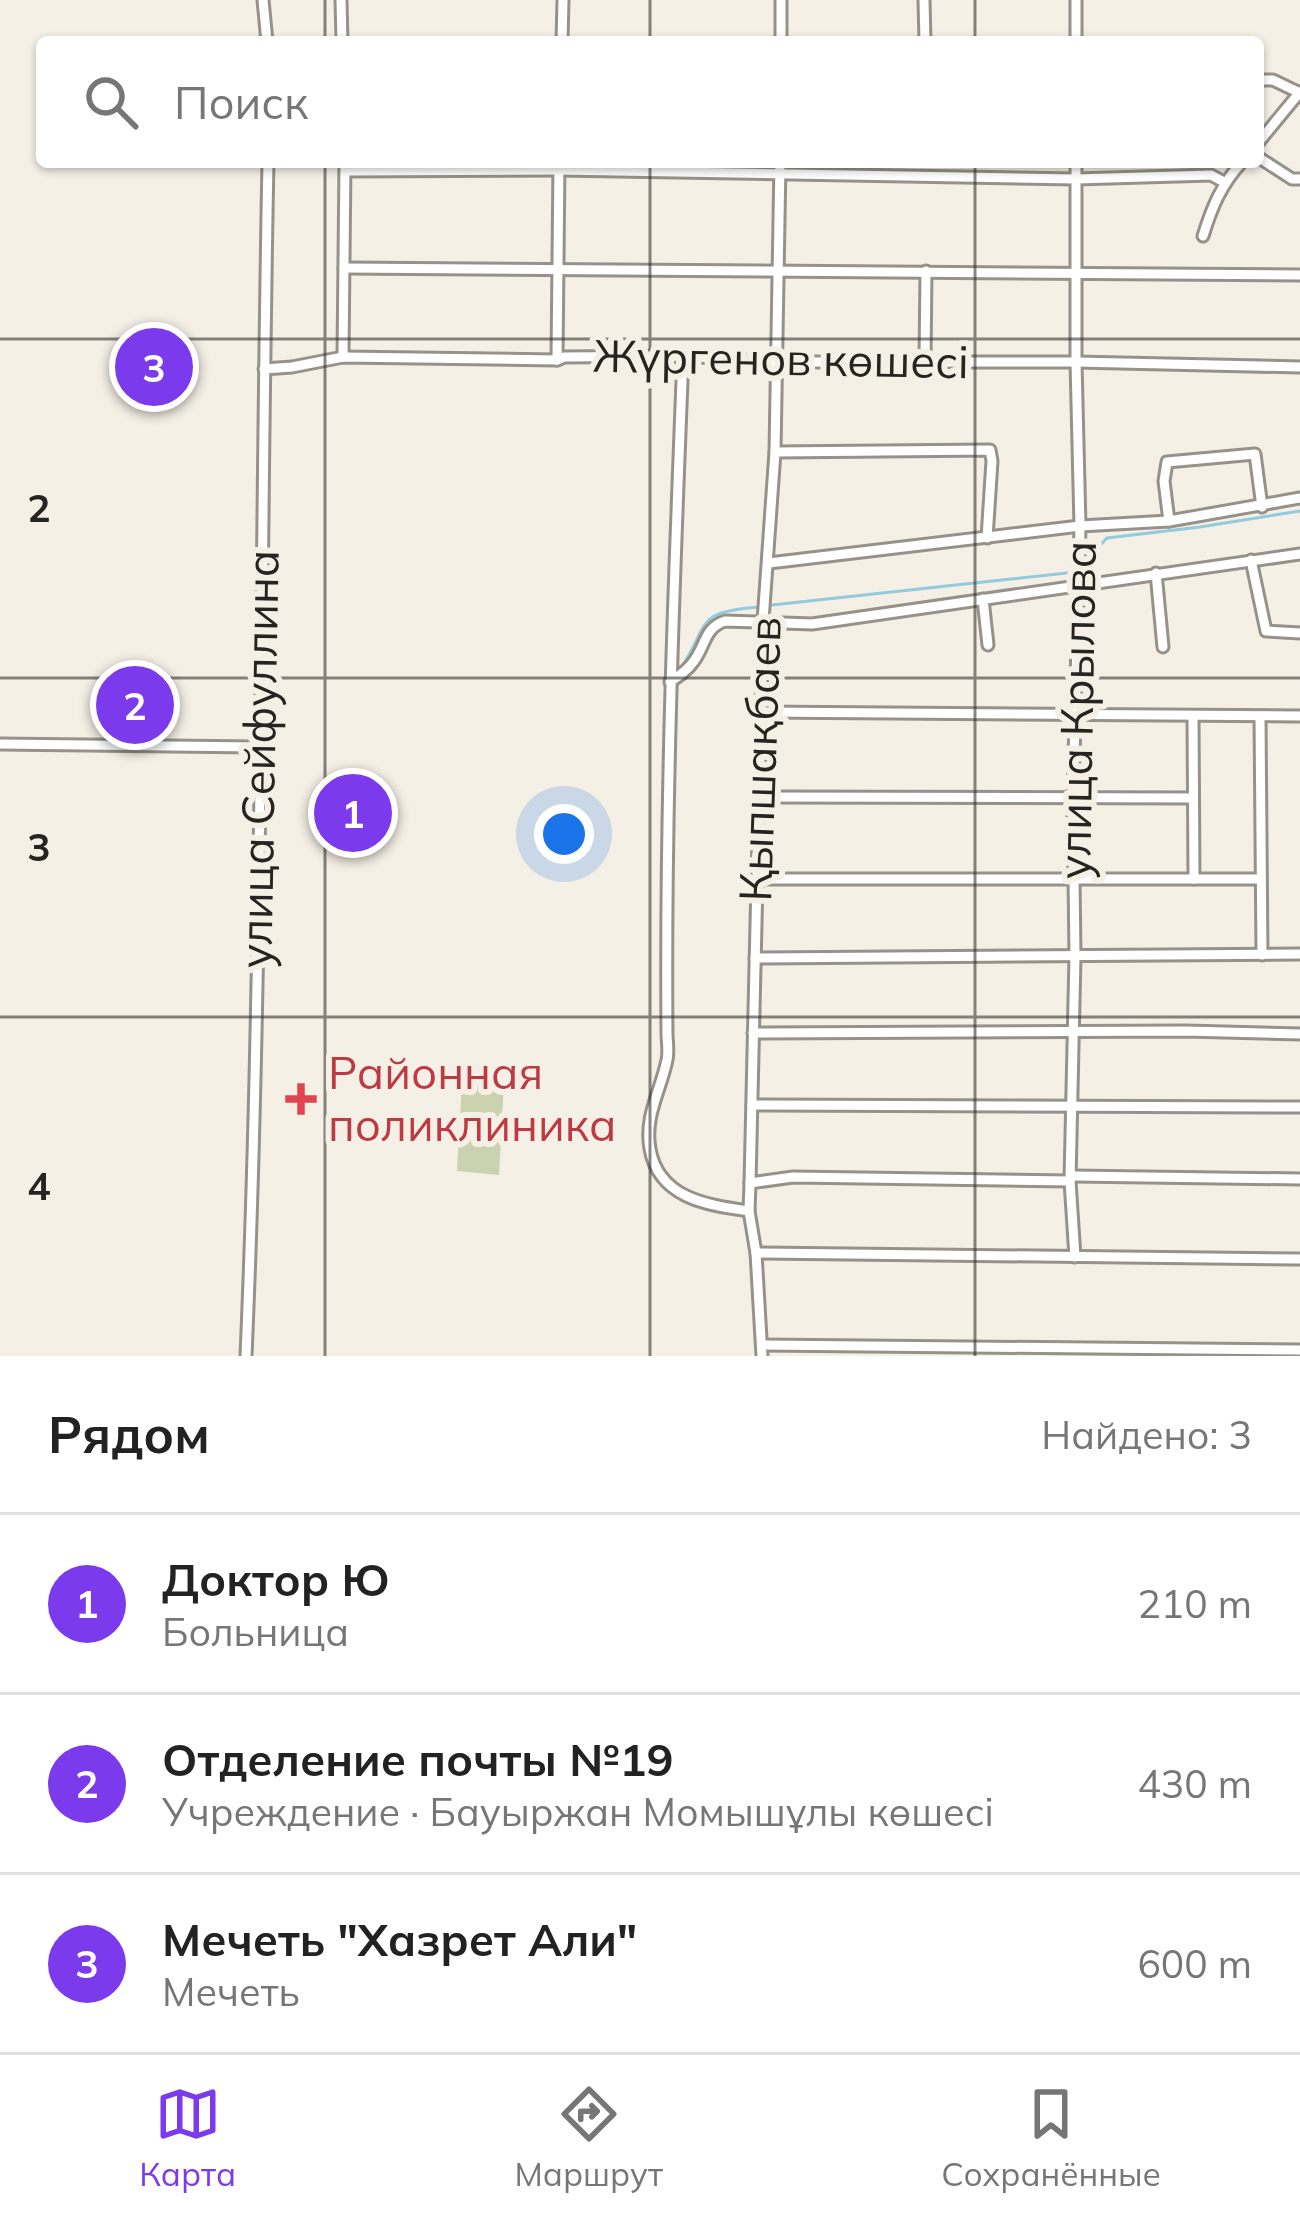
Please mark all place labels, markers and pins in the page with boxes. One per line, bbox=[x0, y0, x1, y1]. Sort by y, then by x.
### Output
pin: 3 bbox=[115, 322, 193, 412]
pin: 2 bbox=[96, 660, 174, 750]
pin: 1 bbox=[314, 768, 392, 858]
place label: Районная поликлиника bbox=[328, 1044, 616, 1152]
marker: Районная поликлиника bbox=[285, 1083, 317, 1115]

